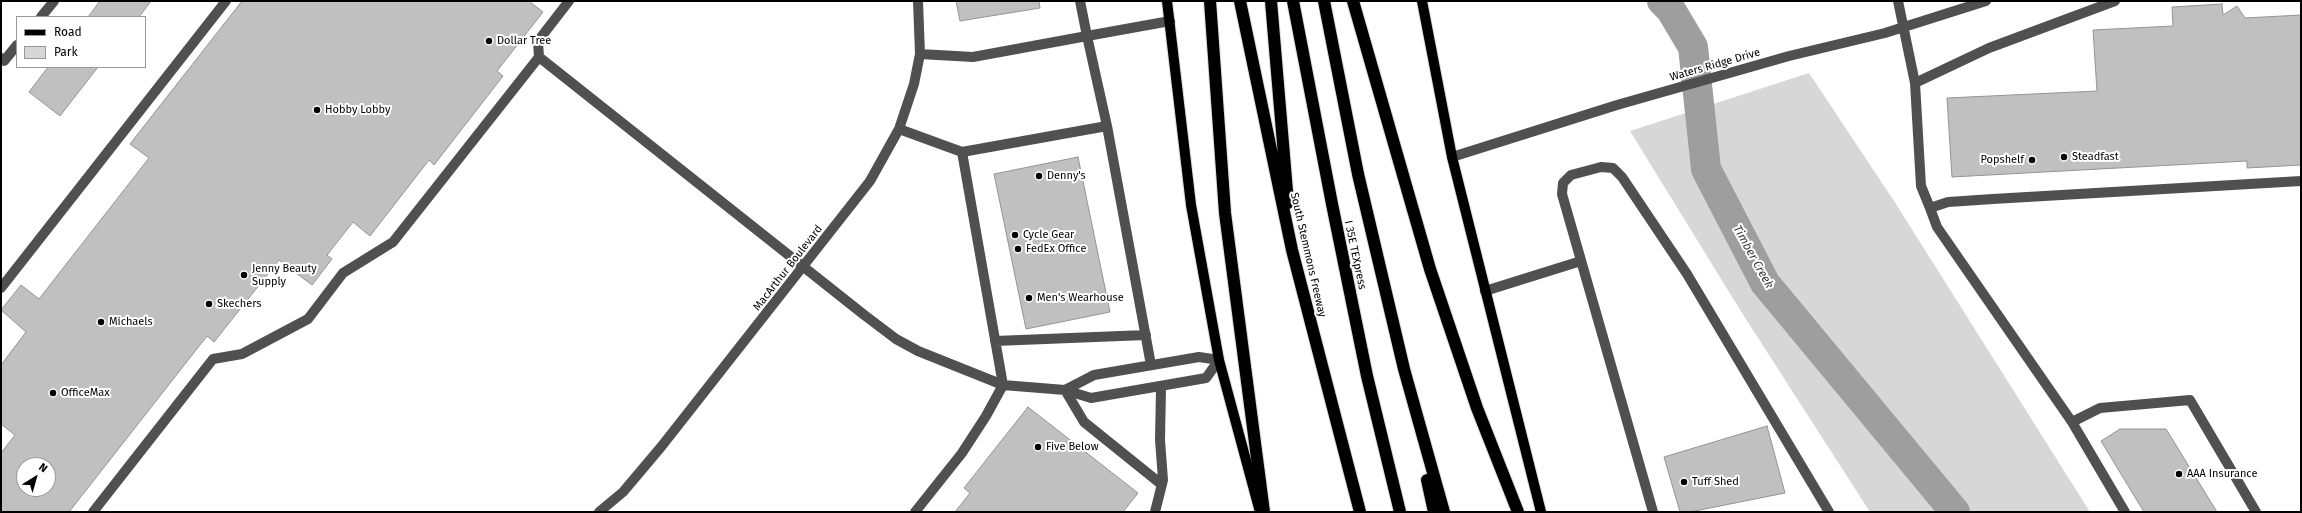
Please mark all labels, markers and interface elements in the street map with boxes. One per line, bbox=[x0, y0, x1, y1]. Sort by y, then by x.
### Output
legend bbox=[16, 16, 146, 68]
text: Road bbox=[54, 25, 82, 39]
place label: Dollar Tree bbox=[497, 34, 551, 48]
marker: Dollar Tree bbox=[484, 36, 494, 46]
text: Park bbox=[54, 45, 78, 59]
street label: Waters Ridge Drive bbox=[1668, 46, 1762, 84]
place label: Hobby Lobby bbox=[325, 103, 390, 117]
marker: Hobby Lobby bbox=[312, 105, 322, 115]
place label: Steadfast bbox=[2072, 150, 2119, 164]
marker: Steadfast bbox=[2059, 152, 2069, 162]
place label: Popshelf bbox=[1980, 153, 2024, 167]
marker: Popshelf bbox=[2027, 155, 2037, 165]
place label: Denny's bbox=[1047, 169, 1086, 183]
marker: Denny's bbox=[1034, 171, 1044, 181]
street label: South Stemmons Freeway bbox=[1287, 191, 1329, 319]
street label: I 35E TEXpress bbox=[1341, 219, 1369, 291]
street label: MacArthur Boulevard bbox=[751, 223, 825, 313]
water label: Timber Creek bbox=[1730, 223, 1776, 291]
place label: Cycle Gear bbox=[1023, 228, 1074, 242]
marker: Cycle Gear bbox=[1010, 230, 1020, 240]
place label: FedEx Office bbox=[1026, 242, 1086, 256]
marker: FedEx Office bbox=[1013, 244, 1023, 254]
place label: Jenny Beauty Supply bbox=[252, 262, 317, 288]
marker: Jenny Beauty Supply bbox=[239, 270, 249, 280]
place label: Men's Wearhouse bbox=[1037, 291, 1124, 305]
marker: Men's Wearhouse bbox=[1024, 293, 1034, 303]
place label: Skechers bbox=[217, 297, 261, 311]
marker: Skechers bbox=[204, 299, 214, 309]
place label: Michaels bbox=[109, 315, 153, 329]
marker: Michaels bbox=[96, 317, 106, 327]
place label: OfficeMax bbox=[61, 386, 110, 400]
marker: OfficeMax bbox=[48, 388, 58, 398]
place label: Five Below bbox=[1046, 440, 1099, 454]
marker: Five Below bbox=[1033, 442, 1043, 452]
north arrow bbox=[16, 457, 56, 497]
text: N bbox=[36, 460, 50, 475]
place label: AAA Insurance bbox=[2187, 467, 2257, 481]
marker: AAA Insurance bbox=[2174, 469, 2184, 479]
place label: Tuff Shed bbox=[1692, 475, 1739, 489]
marker: Tuff Shed bbox=[1679, 477, 1689, 487]

